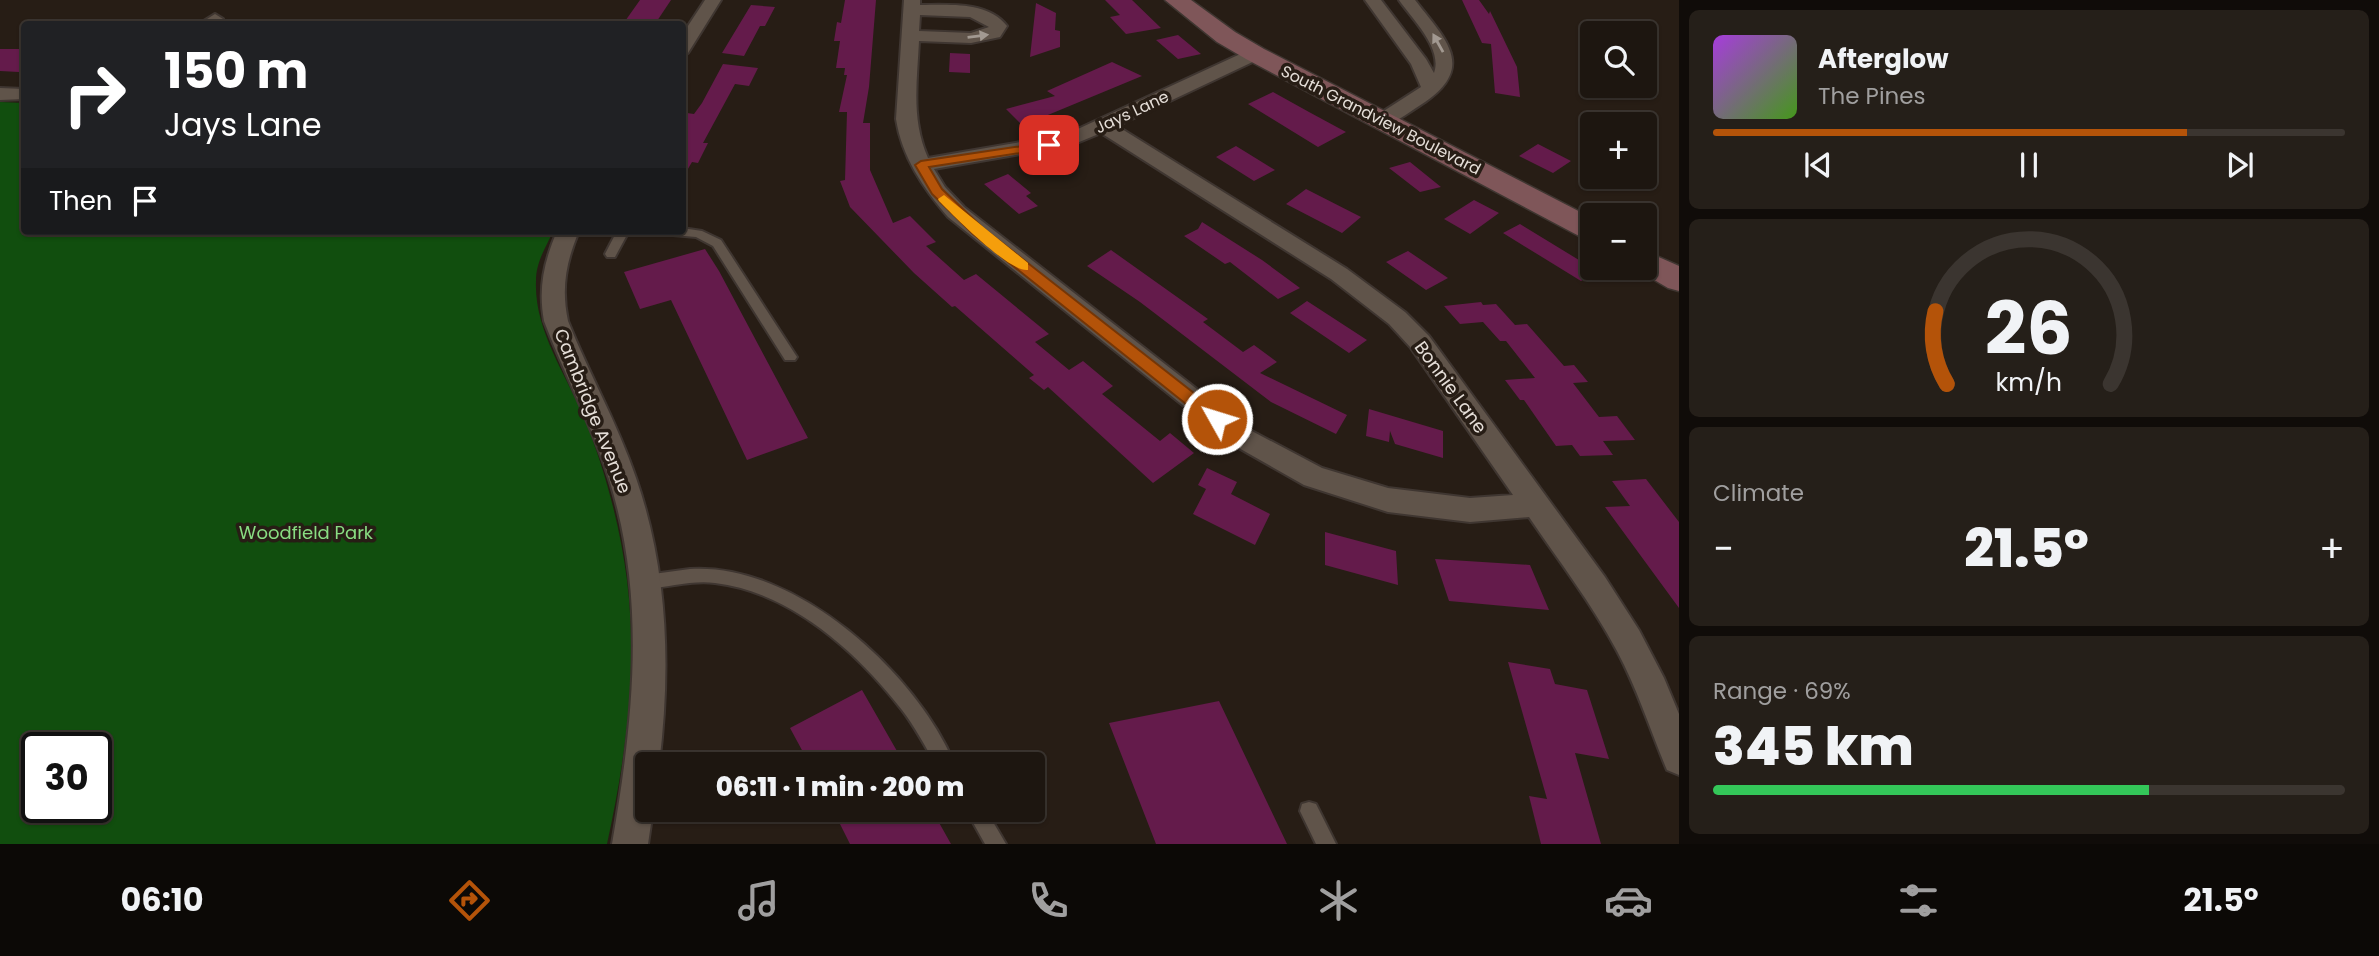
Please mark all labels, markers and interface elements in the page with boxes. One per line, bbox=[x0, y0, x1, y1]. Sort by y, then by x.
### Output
map controls bbox=[1580, 21, 1657, 280]
button: search bbox=[1580, 21, 1657, 98]
one-way arrow bbox=[967, 31, 989, 42]
one-way arrow bbox=[1433, 32, 1445, 52]
text: 150 m bbox=[164, 37, 309, 105]
text: Afterglow bbox=[1818, 41, 1949, 77]
icon: right bbox=[49, 49, 140, 140]
street label: South Grandview Boulevard bbox=[1277, 59, 1485, 181]
text: The Pines bbox=[1818, 80, 1926, 112]
street label: Jays Lane bbox=[1091, 85, 1173, 139]
text: Jays Lane bbox=[164, 102, 322, 147]
button: + bbox=[1580, 112, 1657, 189]
pin bbox=[1019, 115, 1079, 175]
icon: arrive bbox=[1030, 126, 1068, 164]
icon: previous bbox=[1799, 146, 1837, 184]
icon: pause bbox=[2010, 146, 2048, 184]
icon: next bbox=[2221, 146, 2259, 184]
icon: arrive bbox=[126, 182, 164, 220]
text: Then bbox=[49, 183, 112, 219]
button: − bbox=[1580, 203, 1657, 280]
text: 26 bbox=[1985, 278, 2073, 379]
street label: Cambridge Avenue bbox=[548, 325, 638, 497]
street label: Bonnie Lane bbox=[1409, 336, 1493, 438]
text: km/h bbox=[1996, 365, 2062, 400]
position arrow bbox=[1180, 382, 1254, 456]
text: Climate bbox=[1713, 477, 1804, 509]
text: 21.5° bbox=[1964, 512, 2089, 585]
park label: Woodfield Park bbox=[239, 520, 374, 545]
text: − bbox=[1713, 522, 1734, 575]
text: + bbox=[2319, 522, 2345, 575]
text: Range · 69% bbox=[1713, 675, 1851, 707]
text: 345 km bbox=[1713, 710, 1914, 783]
speed limit sign: 30 bbox=[21, 732, 112, 823]
text: 06:11 · 1 min · 200 m bbox=[716, 769, 964, 805]
icon: directions bbox=[445, 876, 494, 925]
icon: music bbox=[734, 876, 783, 925]
icon: phone bbox=[1024, 876, 1073, 925]
icon: climate bbox=[1314, 876, 1363, 925]
icon: car bbox=[1604, 876, 1653, 925]
icon: filters bbox=[1894, 876, 1943, 925]
text: 06:10 bbox=[120, 877, 204, 922]
text: 21.5° bbox=[2184, 877, 2259, 922]

